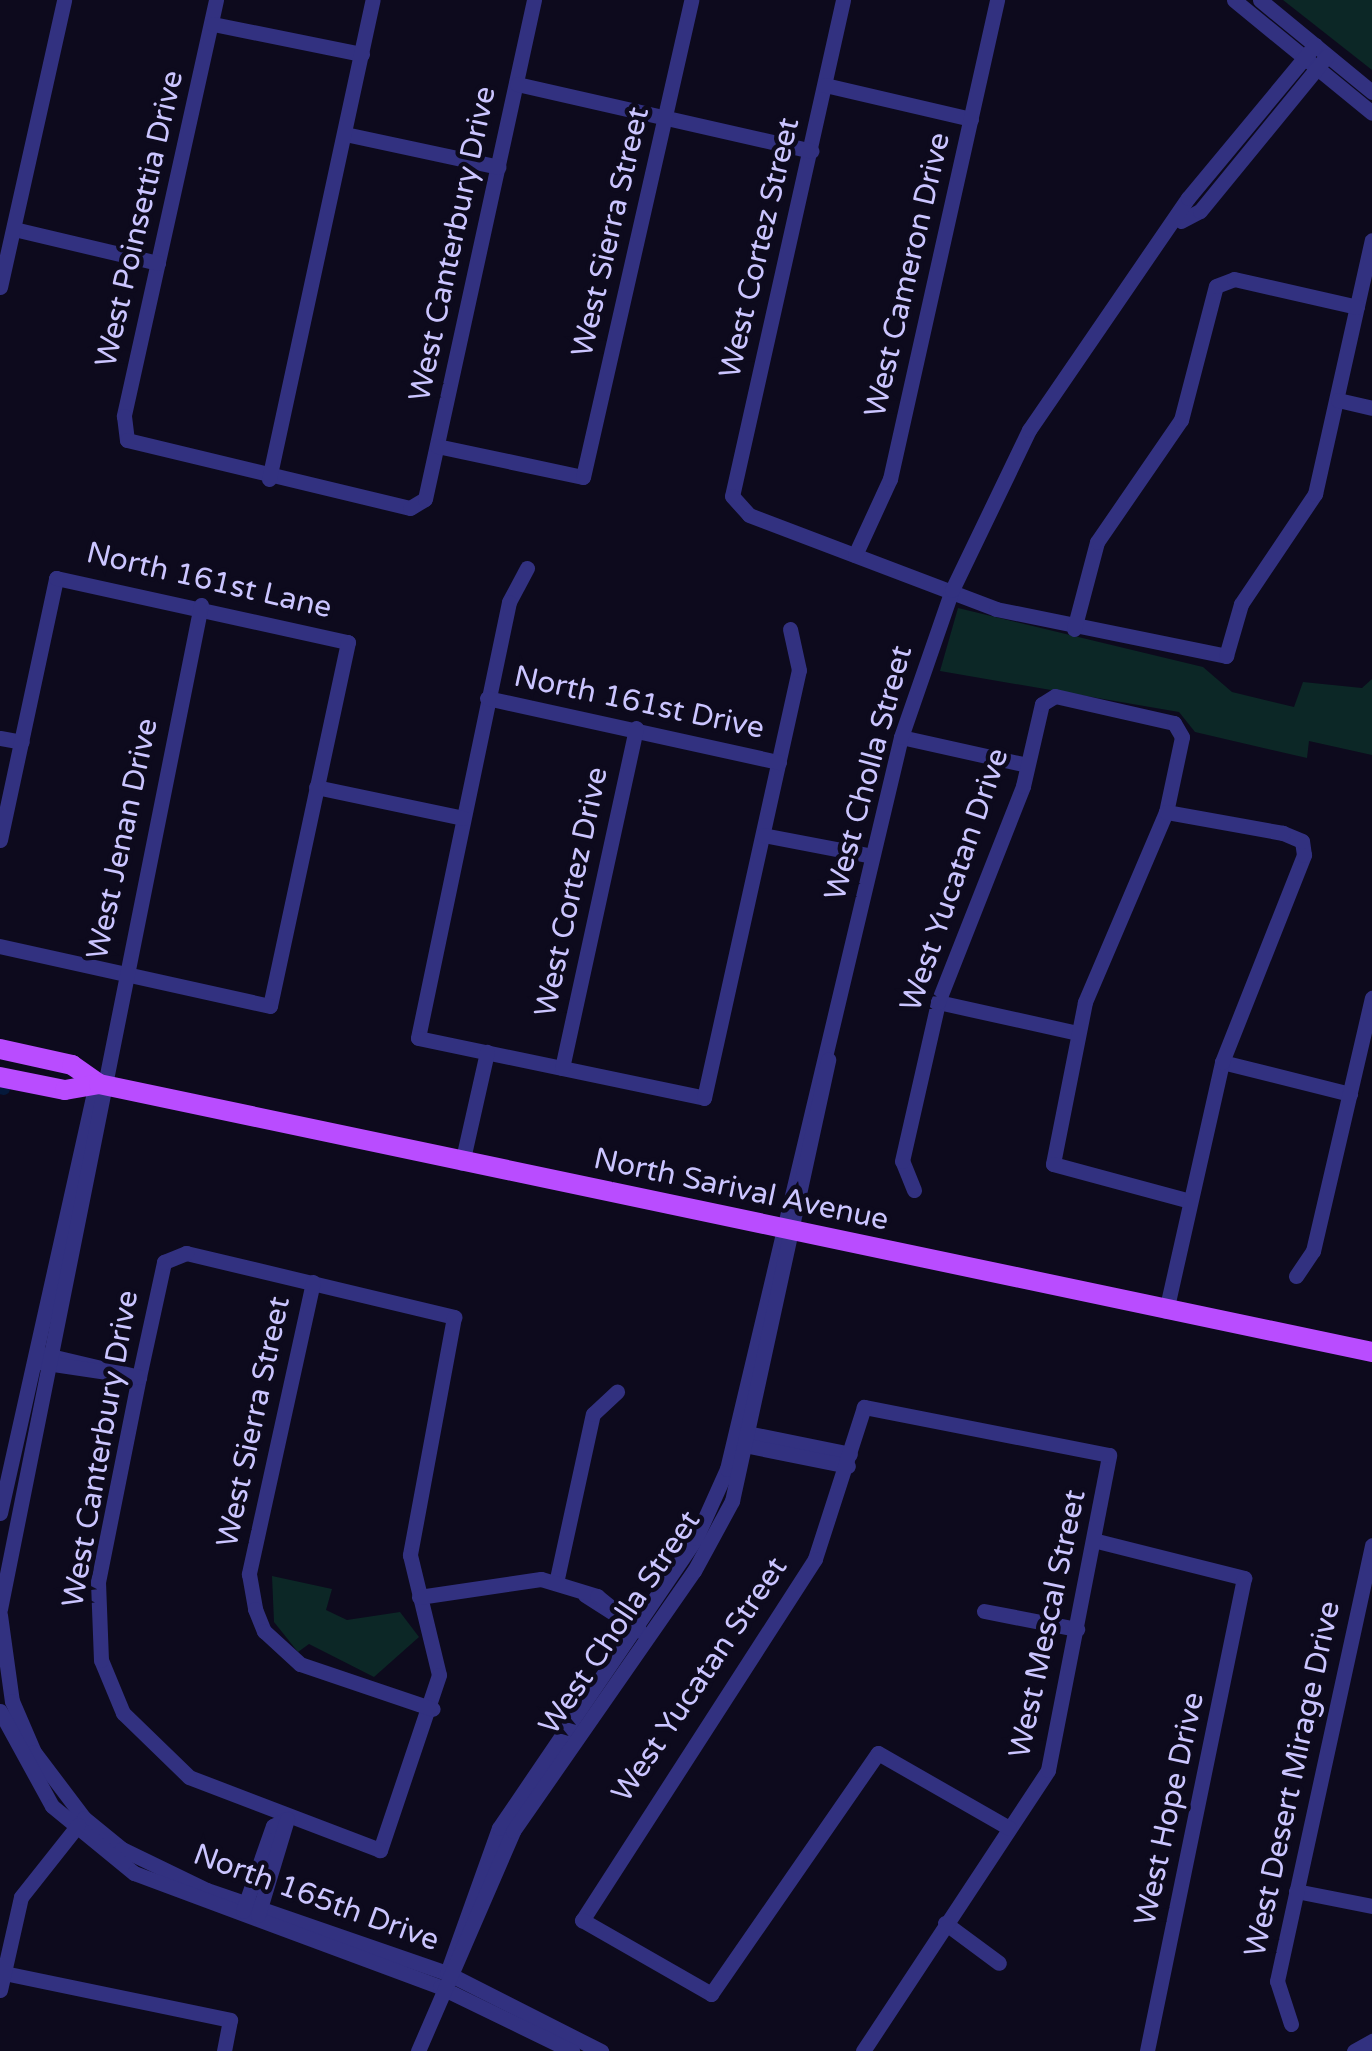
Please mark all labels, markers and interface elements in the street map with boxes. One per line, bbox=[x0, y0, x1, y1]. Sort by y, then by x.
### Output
street label: West Poinsettia Drive bbox=[88, 67, 192, 371]
street label: West Canterbury Drive bbox=[402, 83, 504, 405]
street label: West Sierra Street bbox=[565, 103, 657, 361]
street label: West Cortez Street bbox=[713, 114, 807, 382]
street label: West Cameron Drive bbox=[858, 129, 958, 421]
street label: North 161st Lane bbox=[83, 535, 335, 627]
street label: West Cholla Street bbox=[818, 642, 920, 904]
street label: North 161st Drive bbox=[511, 659, 767, 747]
street label: West Jenan Drive bbox=[80, 715, 166, 963]
street label: West Yucatan Drive bbox=[893, 744, 1017, 1016]
street label: West Cortez Drive bbox=[528, 764, 616, 1020]
street label: North Sarival Avenue bbox=[590, 1141, 892, 1239]
street label: West Canterbury Drive bbox=[55, 1288, 147, 1610]
street label: West Sierra Street bbox=[210, 1293, 298, 1551]
street label: West Mescal Street bbox=[1002, 1487, 1094, 1761]
street label: West Cholla Street bbox=[532, 1504, 708, 1742]
street label: West Yucatan Street bbox=[605, 1551, 795, 1809]
street label: West Desert Mirage Drive bbox=[1238, 1598, 1348, 1960]
street label: West Hope Drive bbox=[1128, 1689, 1212, 1929]
street label: North 165th Drive bbox=[188, 1837, 444, 1959]

